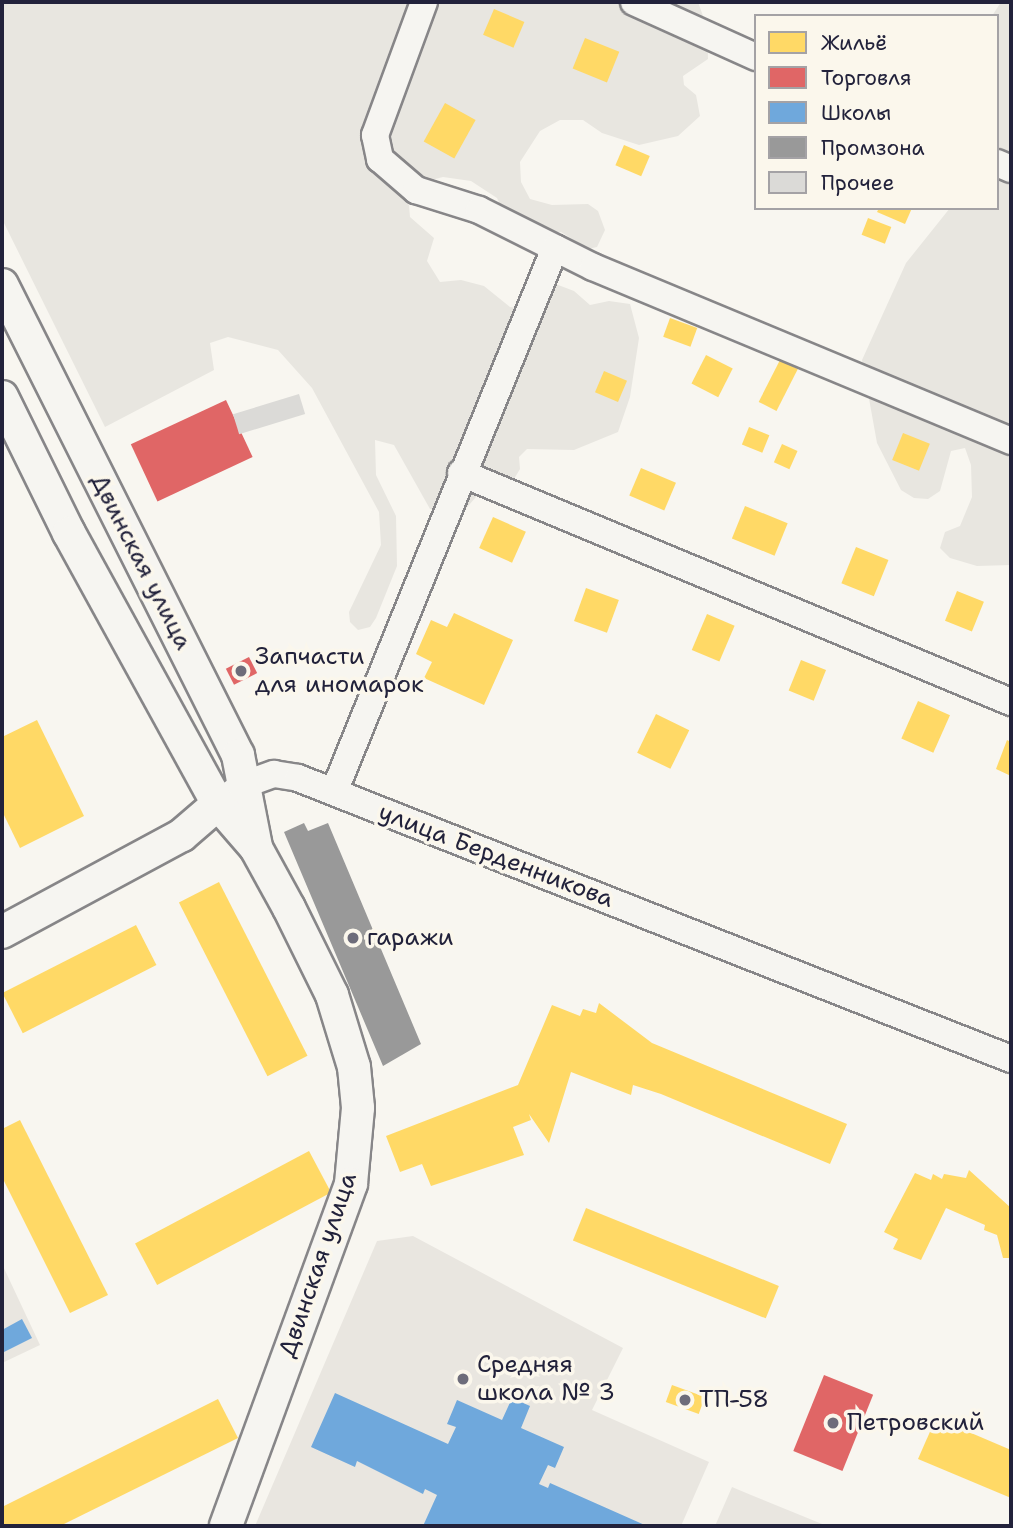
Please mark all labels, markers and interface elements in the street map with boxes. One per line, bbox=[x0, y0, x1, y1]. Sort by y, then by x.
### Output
legend bbox=[754, 14, 999, 210]
text: Жильё bbox=[821, 29, 887, 57]
text: Торговля bbox=[821, 64, 911, 92]
text: Школы bbox=[821, 99, 891, 127]
text: Промзона bbox=[821, 134, 924, 162]
text: Прочее bbox=[821, 169, 894, 197]
street label: Двинская улица bbox=[84, 469, 198, 655]
place label: Запчасти для иномарок bbox=[255, 643, 424, 699]
marker: Запчасти для иномарок bbox=[233, 663, 249, 679]
street label: улица Берденникова bbox=[375, 798, 617, 914]
place label: гаражи bbox=[367, 924, 453, 952]
marker: гаражи bbox=[345, 930, 361, 946]
street label: Двинская улица bbox=[273, 1169, 363, 1361]
place label: Средняя школа № 3 bbox=[477, 1351, 615, 1407]
marker: Средняя школа № 3 bbox=[455, 1371, 471, 1387]
place label: ТП-58 bbox=[699, 1386, 769, 1414]
marker: ТП-58 bbox=[677, 1392, 693, 1408]
place label: Петровский bbox=[847, 1409, 984, 1437]
marker: Петровский bbox=[825, 1415, 841, 1431]

